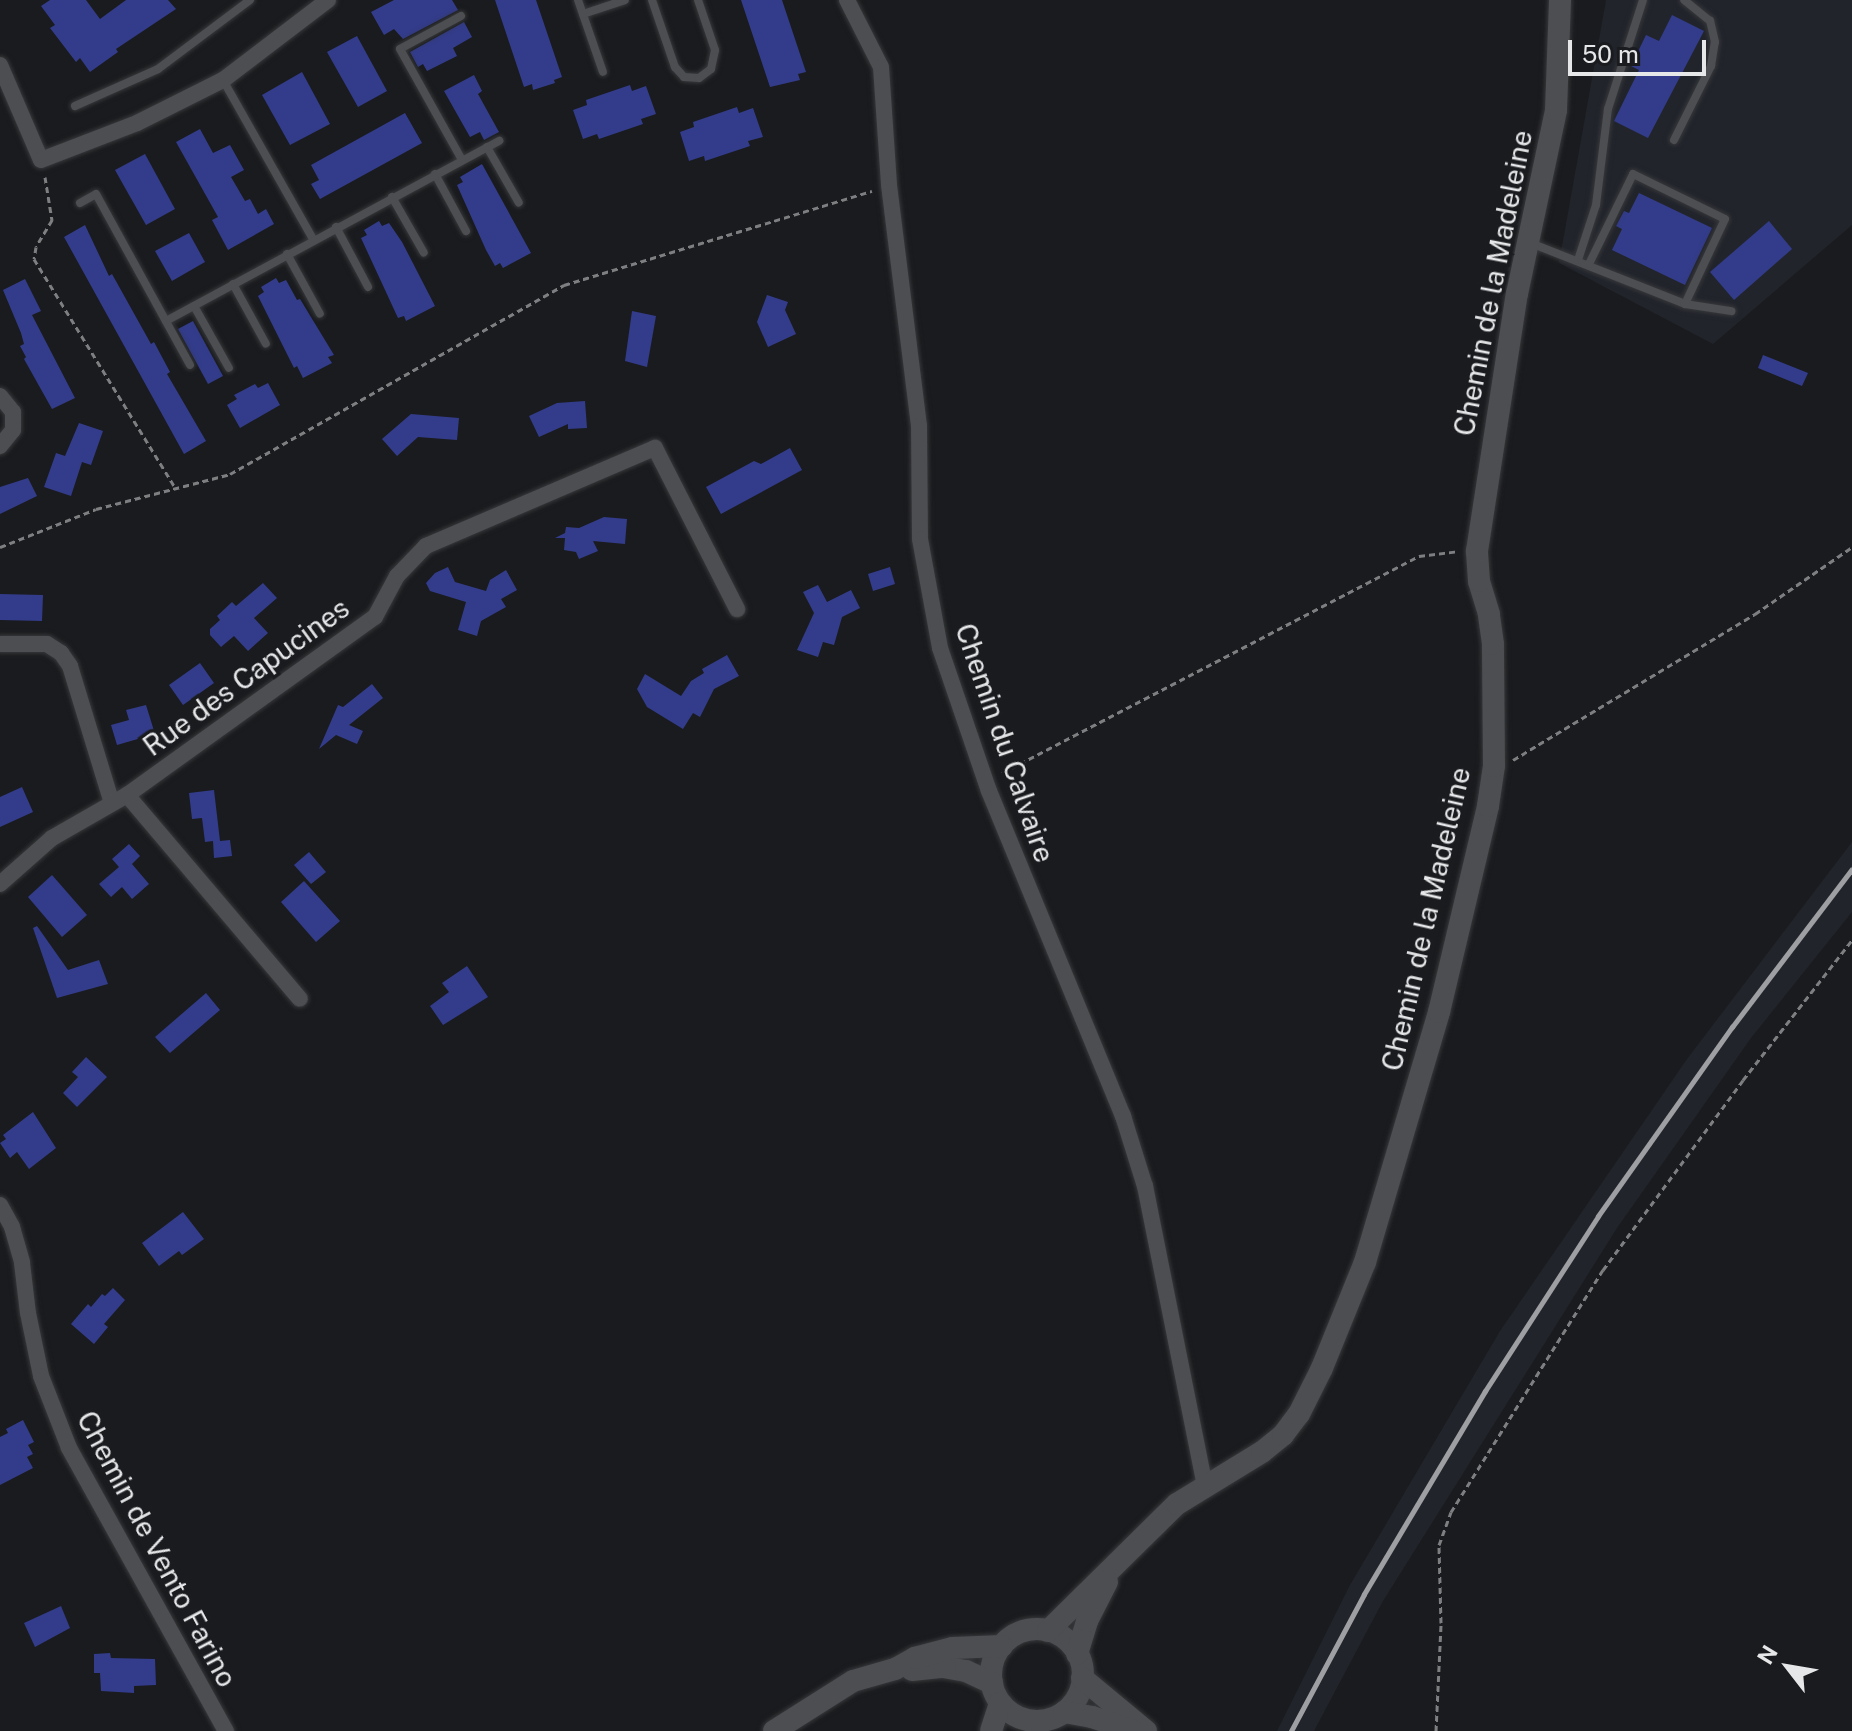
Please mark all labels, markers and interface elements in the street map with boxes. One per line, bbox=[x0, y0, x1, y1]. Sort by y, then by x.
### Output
scale bar bbox=[1572, 24, 1710, 74]
text: 50 m bbox=[1582, 40, 1639, 68]
street label: Chemin de la Madeleine bbox=[1447, 127, 1539, 439]
street label: Rue des Capucines bbox=[136, 591, 356, 763]
street label: Chemin du Calvaire bbox=[948, 619, 1062, 867]
street label: Chemin de la Madeleine bbox=[1375, 764, 1477, 1074]
street label: Chemin de Vento Farino bbox=[70, 1405, 244, 1693]
north arrow bbox=[1748, 1627, 1828, 1707]
text: N bbox=[1752, 1641, 1783, 1669]

